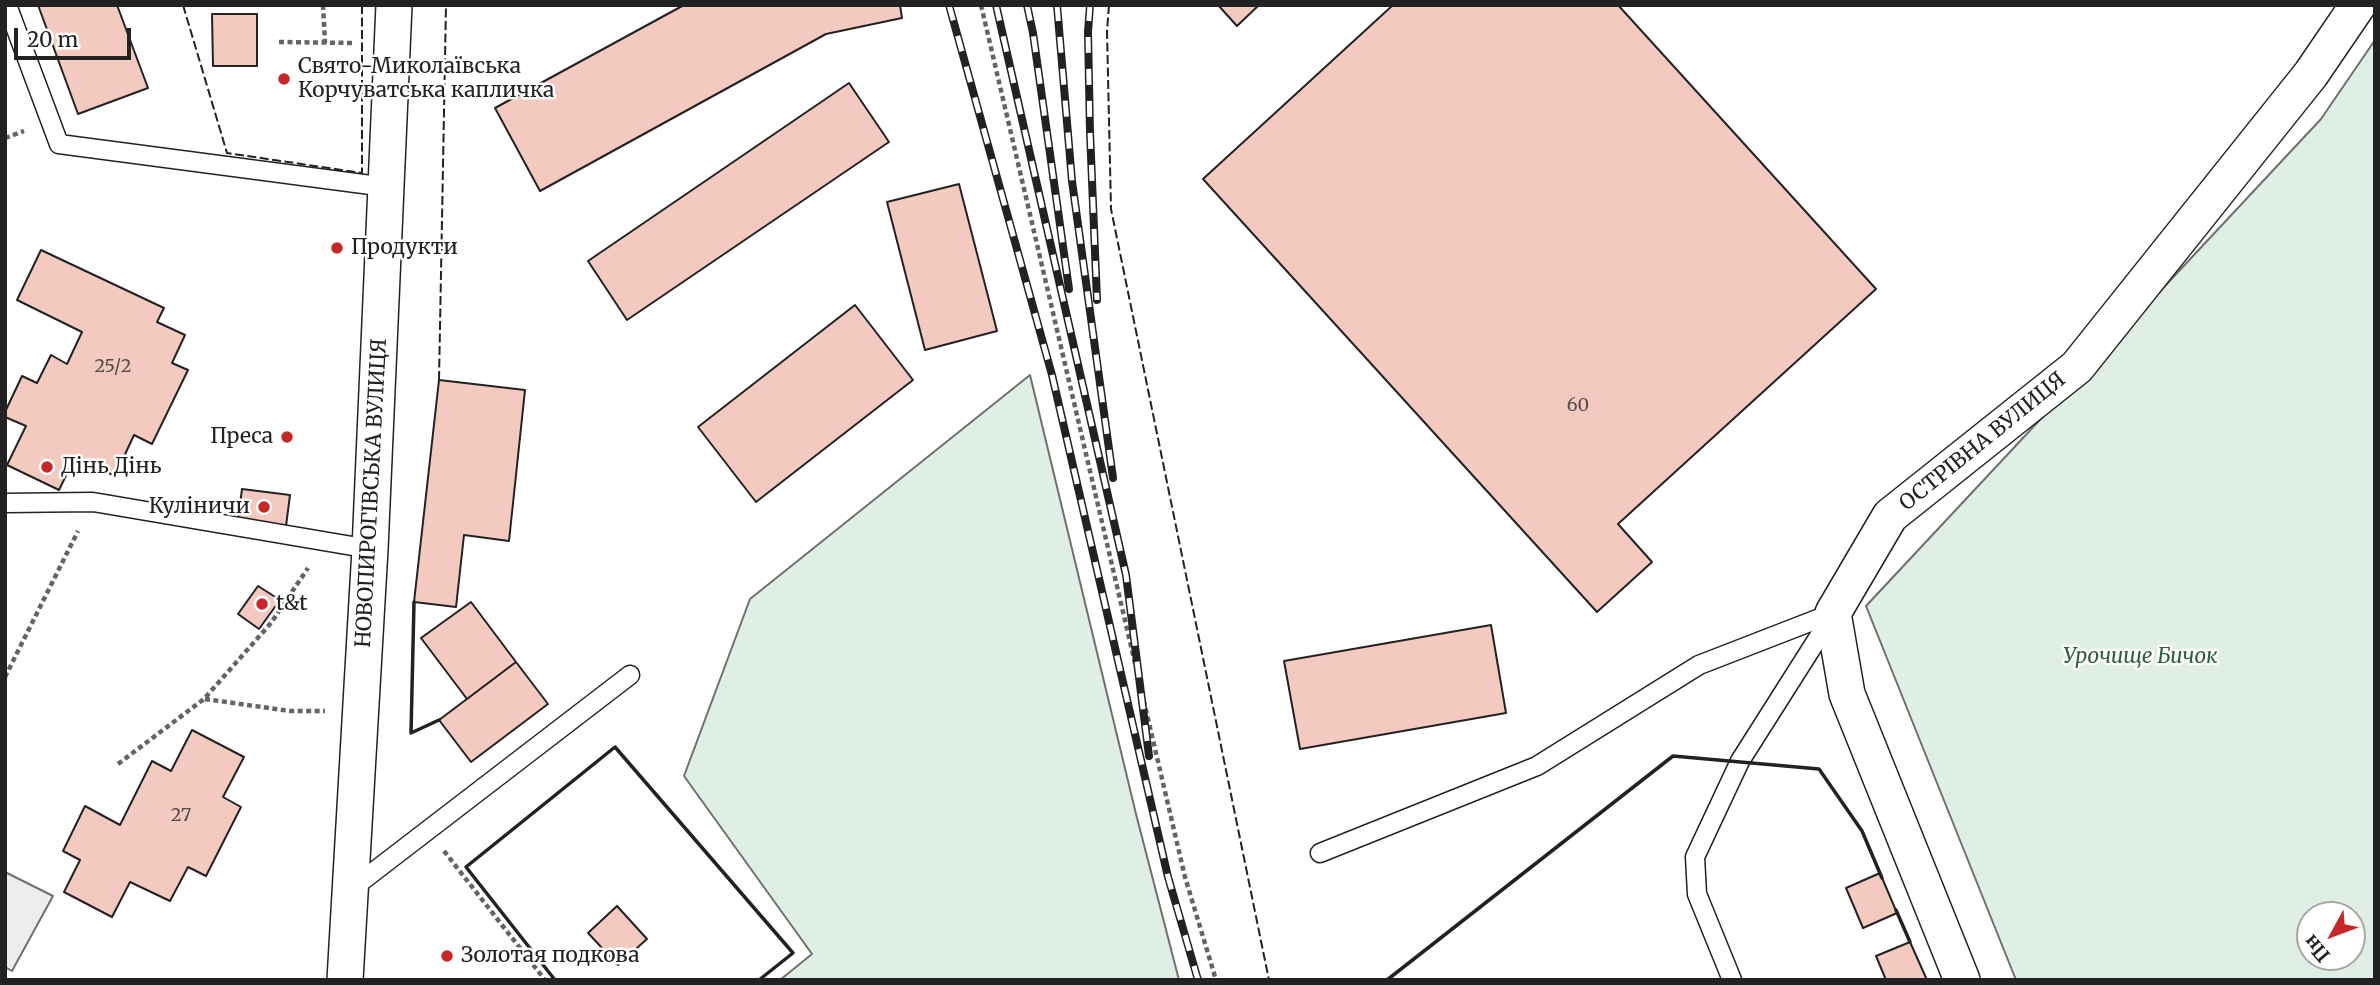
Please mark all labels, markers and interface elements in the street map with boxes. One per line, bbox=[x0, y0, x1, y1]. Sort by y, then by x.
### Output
scale bar bbox=[18, 14, 135, 58]
text: 20 m bbox=[27, 26, 78, 53]
place label: Свято-Миколаївська Корчуватська капличка bbox=[298, 54, 554, 104]
marker: Свято-Миколаївська Корчуватська капличка bbox=[276, 71, 292, 87]
place label: Продукти bbox=[351, 235, 458, 261]
marker: Продукти bbox=[329, 240, 345, 256]
street label: НОВОПИРОГІВСЬКА ВУЛИЦЯ bbox=[351, 338, 393, 648]
house number: 25/2 bbox=[95, 356, 131, 378]
street label: ОСТРІВНА ВУЛИЦЯ bbox=[1895, 367, 2071, 517]
house number: 60 bbox=[1567, 395, 1589, 417]
place label: Преса bbox=[210, 424, 273, 450]
marker: Преса bbox=[279, 429, 295, 445]
place label: Дінь Дінь bbox=[61, 454, 161, 480]
marker: Дінь Дінь bbox=[39, 459, 55, 475]
place label: Куліничи bbox=[149, 494, 250, 520]
marker: Куліничи bbox=[256, 499, 272, 515]
place label: t&t bbox=[276, 591, 307, 617]
marker: t&t bbox=[254, 596, 270, 612]
park label: Урочище Бичок bbox=[2062, 644, 2218, 670]
house number: 27 bbox=[171, 805, 191, 827]
north arrow bbox=[2296, 901, 2366, 971]
text: Пн bbox=[2298, 930, 2335, 967]
place label: Золотая подкова bbox=[461, 943, 639, 969]
marker: Золотая подкова bbox=[439, 948, 455, 964]

